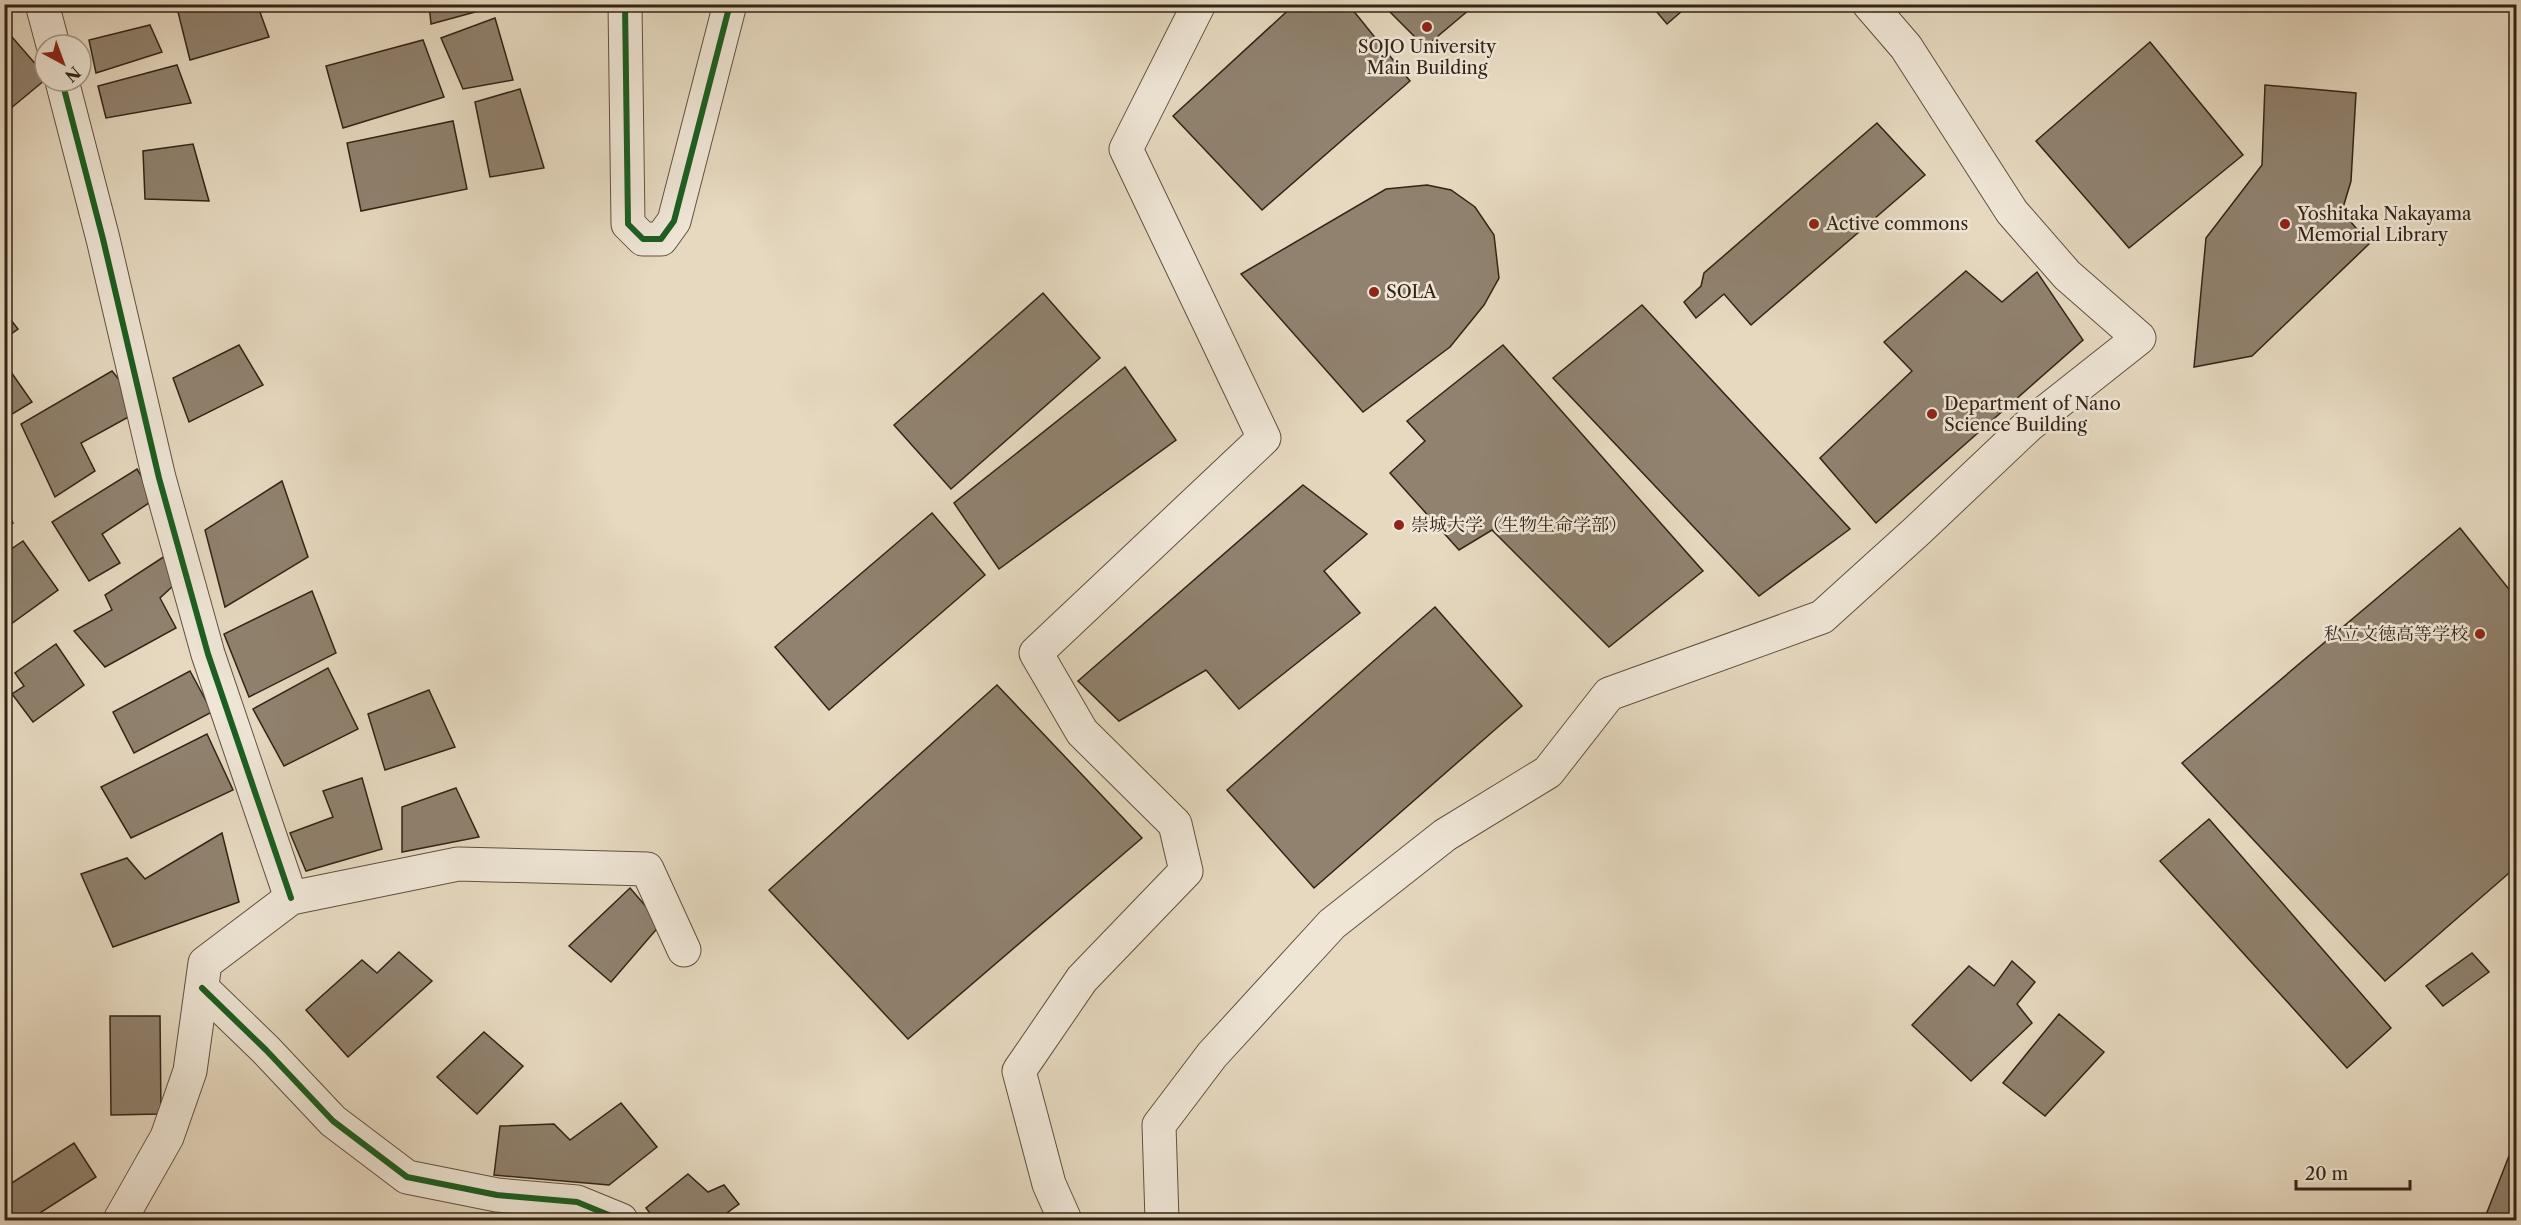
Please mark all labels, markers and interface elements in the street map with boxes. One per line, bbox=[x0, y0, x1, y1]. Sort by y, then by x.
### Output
marker: SOJO University Main Building bbox=[1420, 20, 1434, 34]
north arrow bbox=[33, 33, 93, 93]
place label: SOJO University Main Building bbox=[1358, 36, 1497, 79]
text: N bbox=[61, 62, 85, 86]
place label: Yoshitaka Nakayama Memorial Library bbox=[2296, 203, 2472, 246]
place label: Active commons bbox=[1825, 213, 1968, 235]
marker: Active commons bbox=[1807, 217, 1821, 231]
marker: Yoshitaka Nakayama Memorial Library bbox=[2278, 217, 2292, 231]
place label: SOLA bbox=[1386, 281, 1437, 303]
marker: SOLA bbox=[1367, 285, 1381, 299]
place label: Department of Nano Science Building bbox=[1944, 393, 2121, 436]
marker: Department of Nano Science Building bbox=[1925, 407, 1939, 421]
place label: 崇城大学（生物生命学部） bbox=[1411, 514, 1627, 536]
marker: 崇城大学（生物生命学部） bbox=[1392, 518, 1406, 532]
place label: 私立文徳高等学校 bbox=[2324, 623, 2468, 645]
marker: 私立文徳高等学校 bbox=[2473, 627, 2487, 641]
scale bar bbox=[2296, 1153, 2410, 1191]
text: 20 m bbox=[2305, 1163, 2349, 1185]

